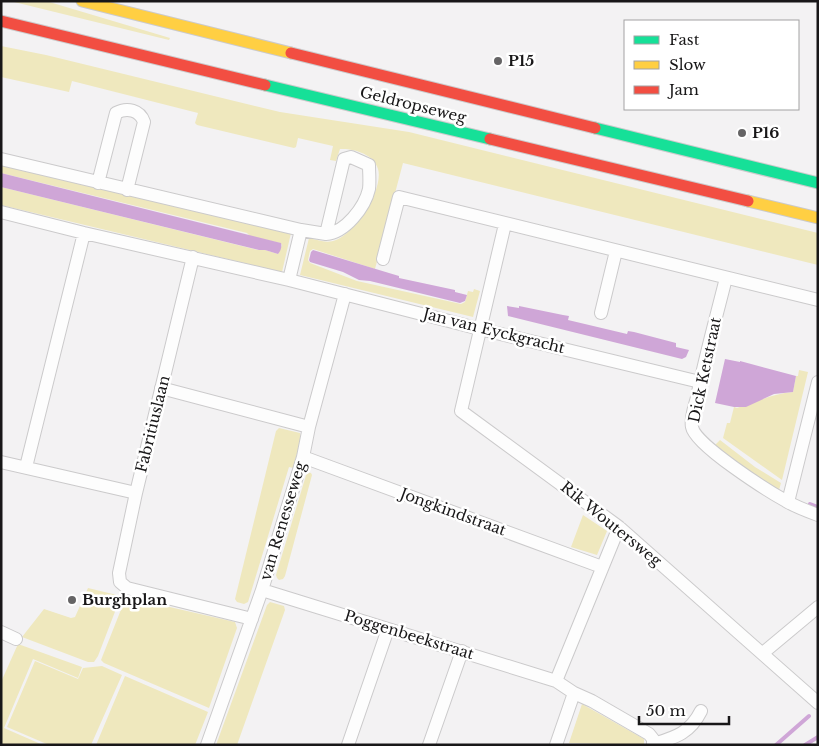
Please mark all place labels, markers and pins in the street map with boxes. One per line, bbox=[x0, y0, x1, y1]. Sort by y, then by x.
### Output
place label: P15 bbox=[508, 51, 534, 70]
marker: P15 bbox=[492, 55, 504, 67]
place label: P16 bbox=[752, 123, 779, 142]
marker: P16 bbox=[736, 127, 748, 139]
place label: Burghplan bbox=[82, 590, 167, 609]
marker: Burghplan bbox=[66, 594, 78, 606]

